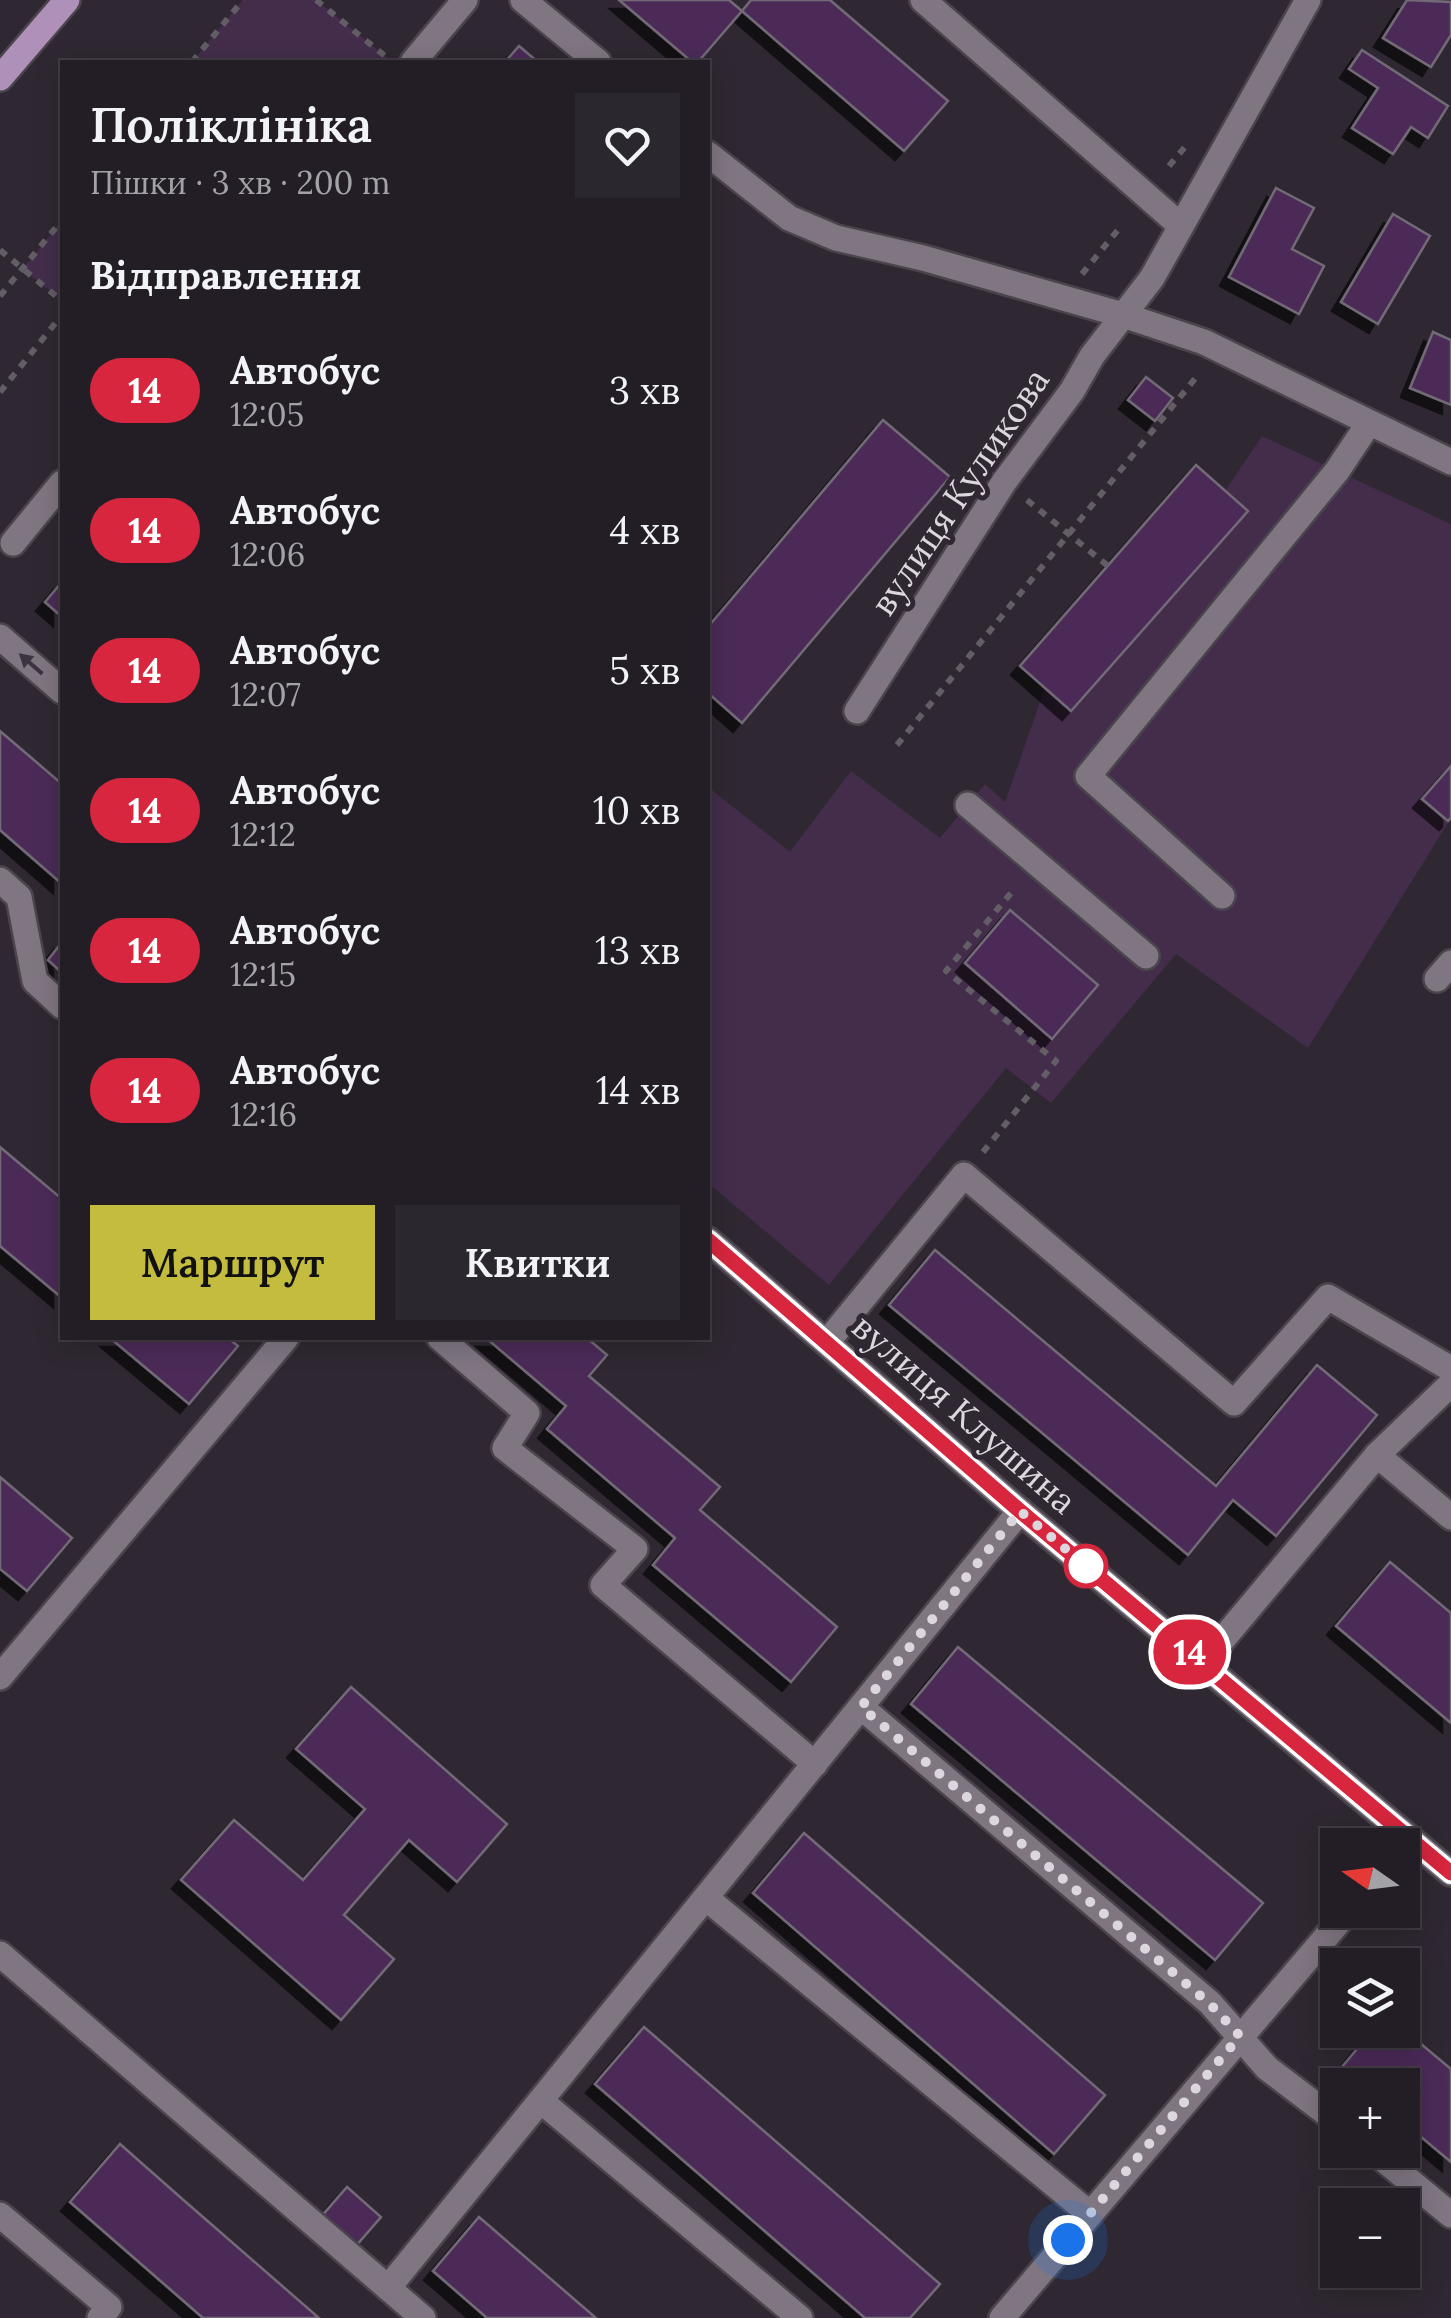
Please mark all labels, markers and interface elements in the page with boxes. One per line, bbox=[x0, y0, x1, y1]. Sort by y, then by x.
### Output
button: heart bbox=[575, 93, 680, 198]
text: Поліклініка bbox=[90, 94, 372, 155]
text: Пішки · 3 хв · 200 m bbox=[90, 162, 390, 203]
text: Відправлення bbox=[90, 251, 362, 299]
text: Автобус bbox=[230, 346, 380, 394]
street label: вулиця Куликова bbox=[860, 360, 1059, 624]
text: 3 хв bbox=[609, 366, 680, 414]
text: 14 bbox=[128, 368, 162, 413]
text: 12:05 bbox=[230, 394, 304, 435]
text: Автобус bbox=[230, 486, 380, 534]
text: 4 хв bbox=[609, 506, 680, 554]
text: 14 bbox=[128, 508, 162, 553]
text: 12:06 bbox=[230, 534, 305, 575]
text: Автобус bbox=[230, 626, 380, 674]
text: 5 хв bbox=[609, 646, 680, 694]
text: 14 bbox=[128, 648, 162, 693]
one-way arrow bbox=[19, 653, 44, 675]
text: 12:07 bbox=[230, 674, 301, 715]
text: Автобус bbox=[230, 766, 380, 814]
text: 10 хв bbox=[593, 786, 680, 834]
text: 14 bbox=[128, 788, 162, 833]
text: 12:12 bbox=[230, 814, 296, 855]
text: Автобус bbox=[230, 906, 380, 954]
text: 13 хв bbox=[595, 926, 680, 974]
text: 14 bbox=[128, 928, 162, 973]
text: 12:15 bbox=[230, 954, 296, 995]
text: Автобус bbox=[230, 1046, 380, 1094]
text: 14 хв bbox=[596, 1066, 680, 1114]
text: 14 bbox=[128, 1068, 162, 1113]
text: 12:16 bbox=[230, 1094, 297, 1135]
button: Маршрут bbox=[90, 1205, 375, 1320]
button: Квитки bbox=[395, 1205, 680, 1320]
street label: вулиця Клушина bbox=[843, 1304, 1086, 1523]
unlabelled marker bbox=[1065, 1545, 1107, 1587]
line badge: 14 bbox=[1145, 1620, 1235, 1684]
text: 14 bbox=[1173, 1630, 1207, 1675]
north arrow bbox=[1320, 1828, 1420, 1928]
map controls bbox=[1320, 1828, 1420, 2288]
button: layers bbox=[1320, 1948, 1420, 2048]
button: + bbox=[1320, 2068, 1420, 2168]
button: − bbox=[1320, 2188, 1420, 2288]
your location bbox=[1043, 2215, 1093, 2265]

